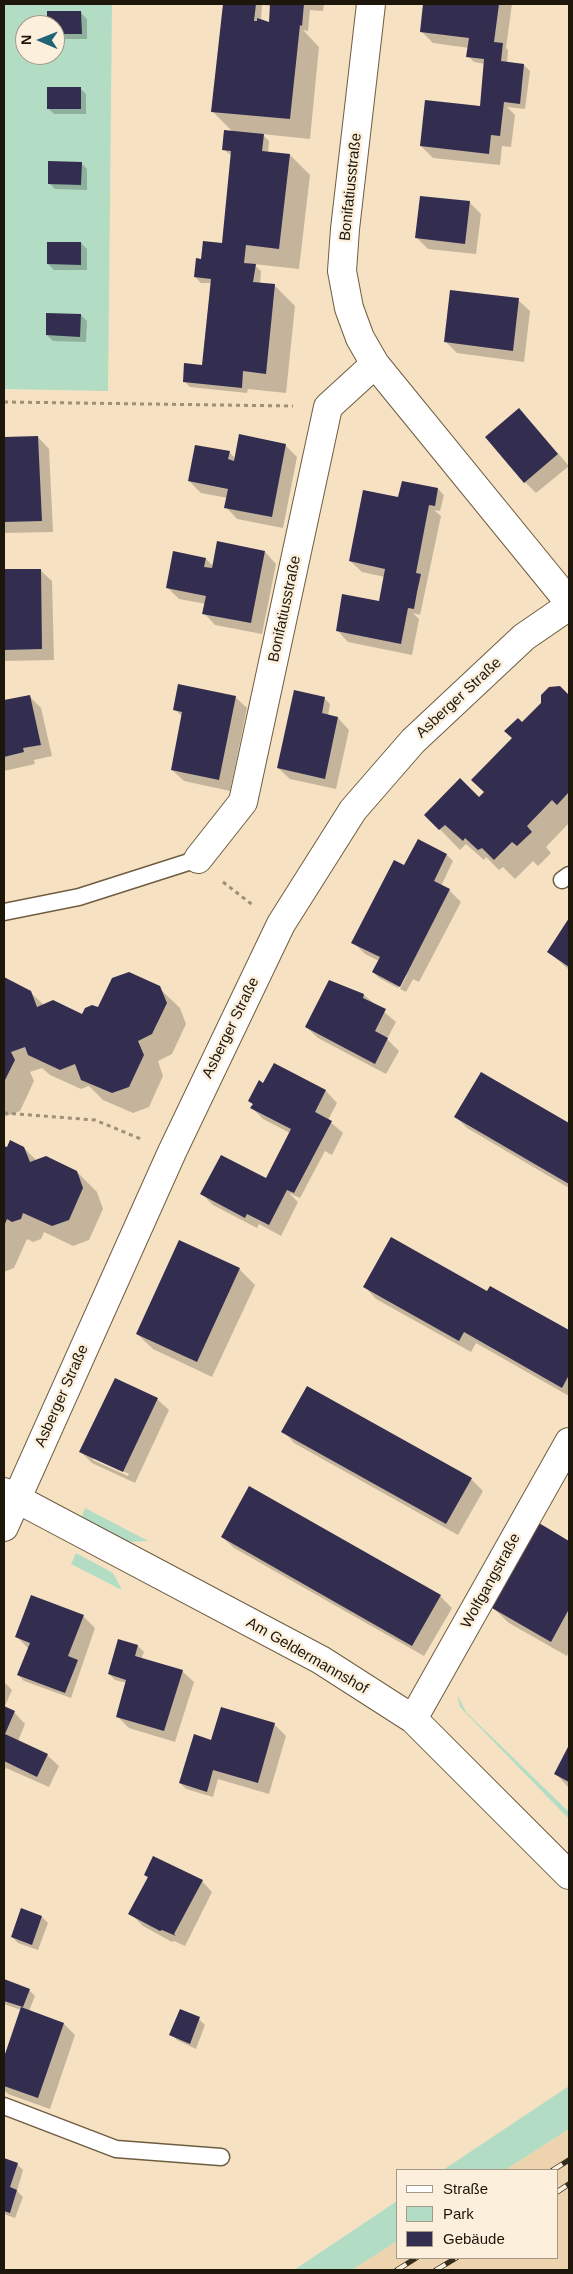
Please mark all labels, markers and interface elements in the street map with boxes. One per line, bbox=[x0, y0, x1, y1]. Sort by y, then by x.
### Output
north arrow bbox=[15, 15, 65, 65]
text: N bbox=[18, 35, 34, 45]
street label: Bonifatiusstraße bbox=[336, 132, 366, 242]
street label: Bonifatiusstraße bbox=[265, 554, 305, 664]
street label: Asberger Straße bbox=[413, 654, 505, 742]
street label: Asberger Straße bbox=[199, 975, 263, 1081]
street label: Asberger Straße bbox=[31, 1342, 93, 1450]
street label: Wolfgangstraße bbox=[458, 1530, 524, 1632]
street label: Am Geldermannshof bbox=[243, 1614, 371, 1698]
legend bbox=[396, 2169, 558, 2259]
text: Straße bbox=[443, 2180, 488, 2197]
text: Park bbox=[443, 2205, 474, 2222]
text: Gebäude bbox=[443, 2230, 505, 2247]

